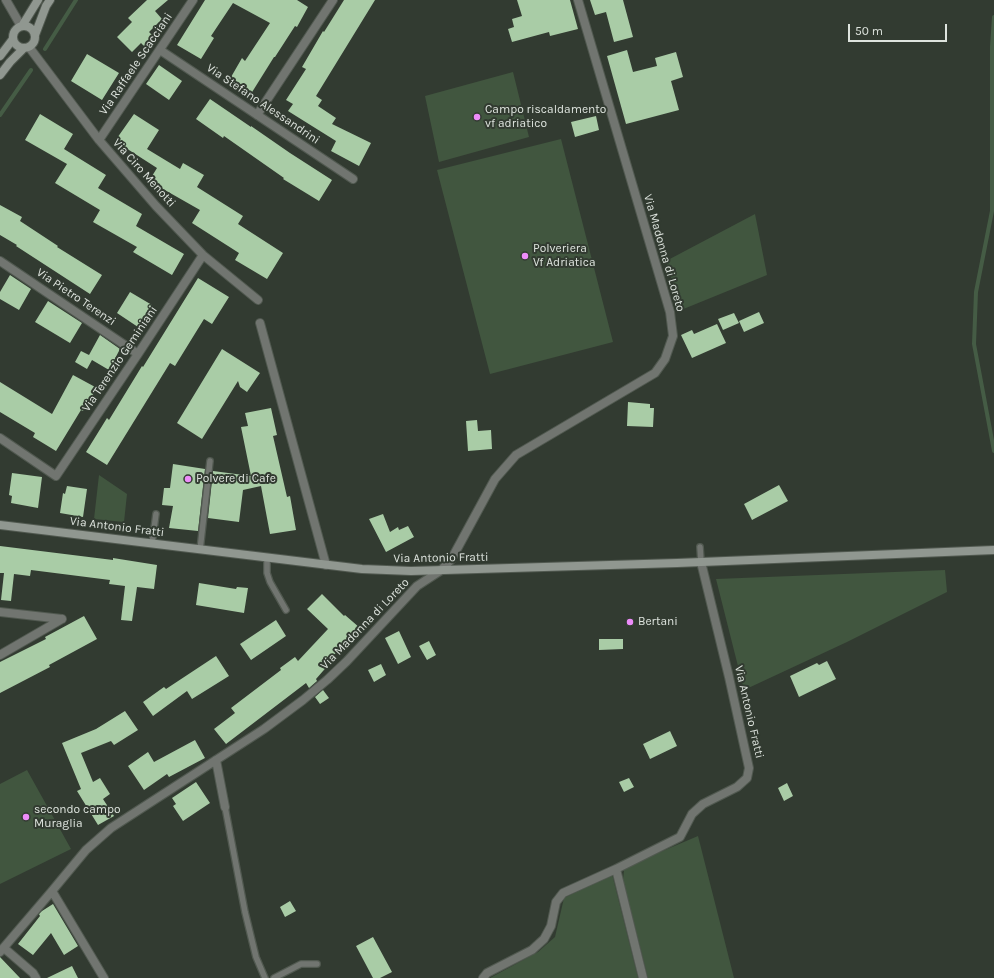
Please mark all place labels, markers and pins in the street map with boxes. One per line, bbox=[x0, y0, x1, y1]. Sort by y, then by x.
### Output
place label: Campo riscaldamento vf adriatico bbox=[485, 103, 606, 131]
marker: Campo riscaldamento vf adriatico bbox=[472, 112, 482, 122]
place label: Polveriera Vf Adriatica bbox=[533, 242, 596, 270]
marker: Polveriera Vf Adriatica bbox=[520, 251, 530, 261]
place label: Polvere di Cafe bbox=[196, 472, 276, 486]
marker: Polvere di Cafe bbox=[183, 474, 193, 484]
place label: Bertani bbox=[638, 615, 678, 629]
marker: Bertani bbox=[625, 617, 635, 627]
place label: secondo campo Muraglia bbox=[34, 803, 121, 831]
marker: secondo campo Muraglia bbox=[21, 812, 31, 822]

